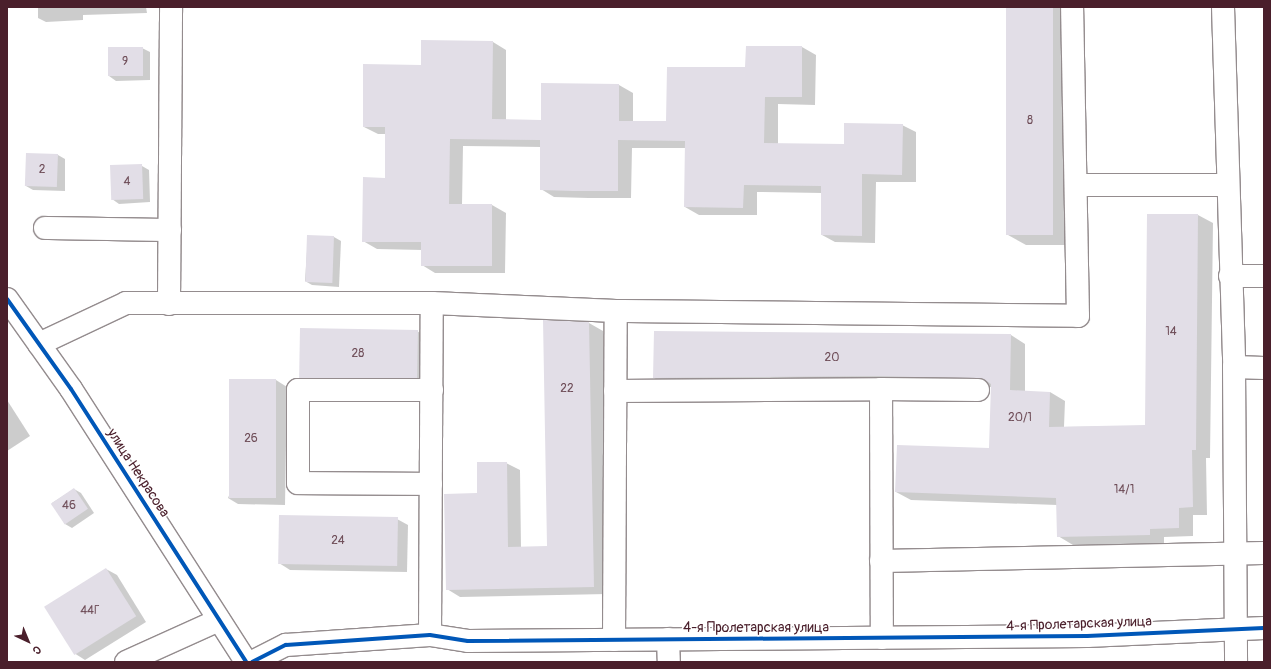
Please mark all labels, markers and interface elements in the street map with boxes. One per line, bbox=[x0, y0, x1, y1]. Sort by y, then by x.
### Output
house number: 9 bbox=[122, 55, 128, 69]
house number: 8 bbox=[1027, 114, 1033, 128]
house number: 2 bbox=[39, 163, 45, 177]
house number: 4 bbox=[124, 175, 130, 189]
house number: 14 bbox=[1165, 325, 1177, 339]
house number: 28 bbox=[352, 347, 364, 361]
house number: 20 bbox=[825, 351, 839, 365]
house number: 22 bbox=[560, 382, 574, 396]
house number: 20/1 bbox=[1008, 411, 1032, 425]
street label: улица Некрасова bbox=[103, 426, 173, 520]
house number: 26 bbox=[244, 432, 258, 446]
house number: 14/1 bbox=[1114, 483, 1134, 497]
house number: 46 bbox=[62, 499, 76, 513]
house number: 24 bbox=[331, 534, 345, 548]
house number: 44Г bbox=[80, 604, 100, 618]
street label: 4-я Пролетарская улица bbox=[1006, 613, 1152, 635]
street label: 4-я Пролетарская улица bbox=[683, 620, 829, 636]
north arrow bbox=[8, 621, 48, 661]
text: С bbox=[30, 643, 44, 657]

